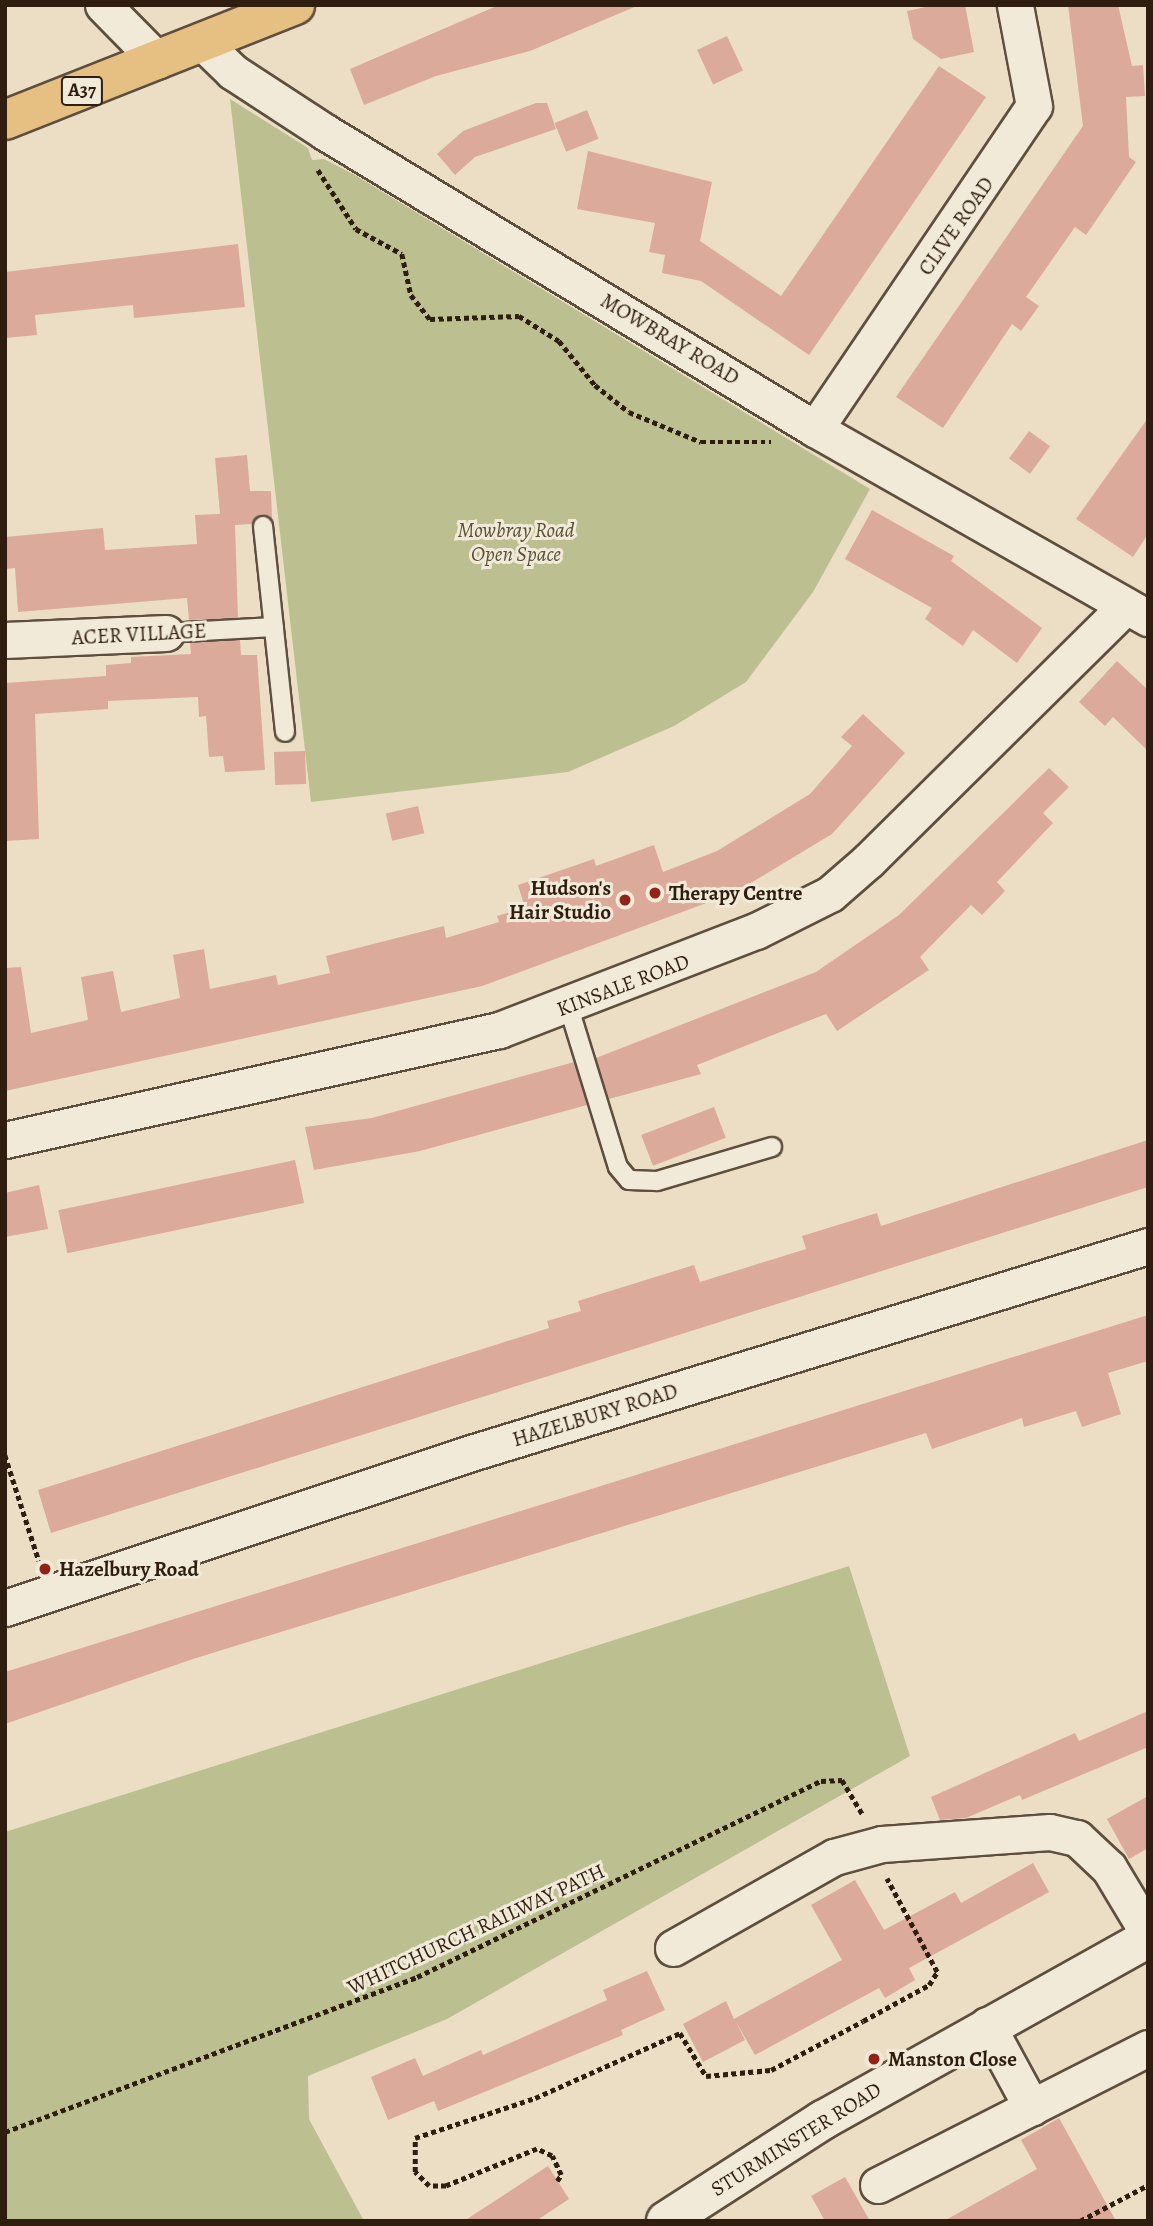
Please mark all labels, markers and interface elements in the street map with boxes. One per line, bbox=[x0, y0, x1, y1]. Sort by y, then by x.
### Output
road number: A37 bbox=[59, 76, 105, 106]
street label: CLIVE ROAD bbox=[913, 172, 999, 280]
street label: MOWBRAY ROAD bbox=[596, 288, 744, 390]
park label: Mowbray Road Open Space bbox=[458, 517, 574, 567]
street label: ACER VILLAGE bbox=[71, 618, 207, 650]
place label: Hudson's Hair Studio bbox=[509, 875, 611, 925]
place label: Therapy Centre bbox=[669, 880, 802, 906]
marker: Therapy Centre bbox=[647, 885, 663, 901]
marker: Hudson's Hair Studio bbox=[617, 892, 633, 908]
street label: KINSALE ROAD bbox=[553, 948, 693, 1022]
street label: HAZELBURY ROAD bbox=[509, 1378, 681, 1452]
place label: Hazelbury Road bbox=[59, 1556, 199, 1582]
marker: Hazelbury Road bbox=[37, 1561, 53, 1577]
street label: WHITCHURCH RAILWAY PATH bbox=[343, 1858, 609, 2000]
place label: Manston Close bbox=[888, 2046, 1017, 2072]
marker: Manston Close bbox=[866, 2051, 882, 2067]
street label: STURMINSTER ROAD bbox=[706, 2076, 886, 2202]

